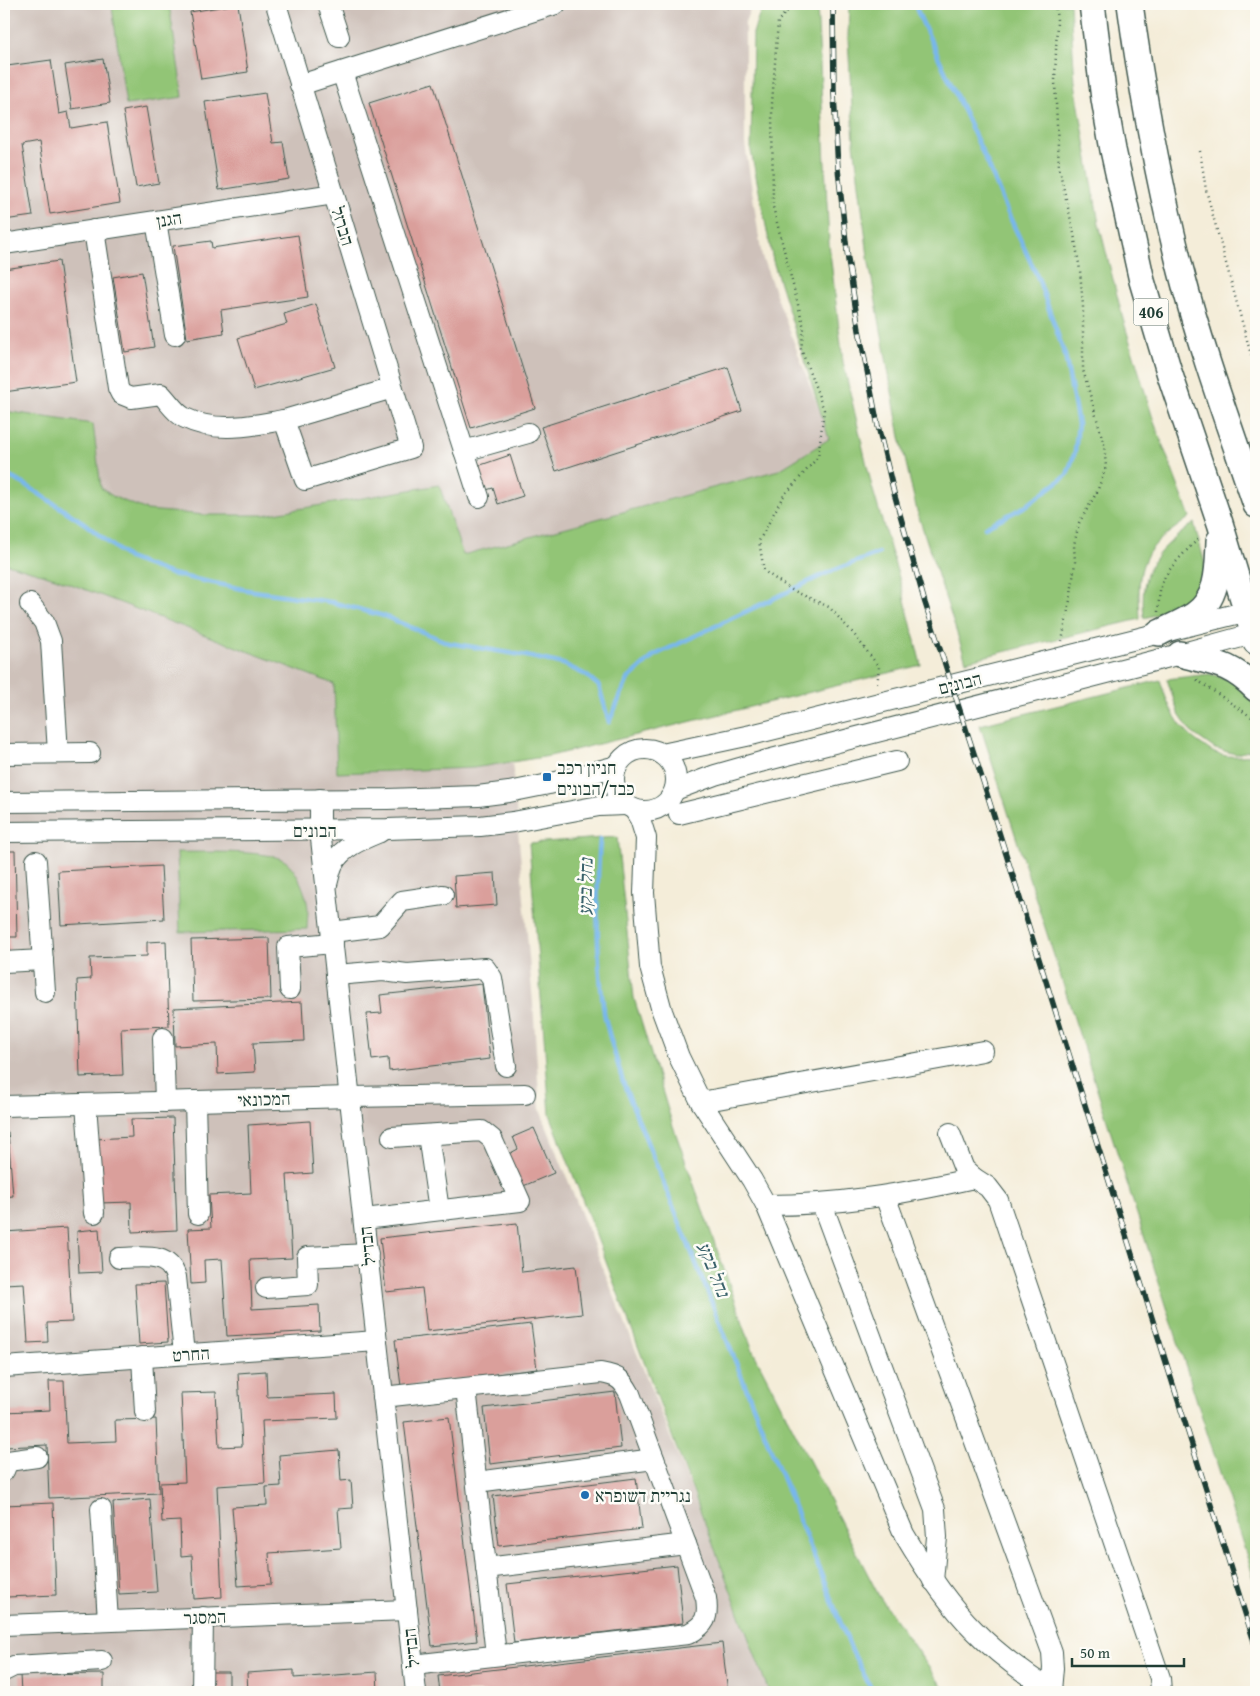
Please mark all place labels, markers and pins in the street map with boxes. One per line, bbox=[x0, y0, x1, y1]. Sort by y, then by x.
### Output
place label: חניון רכב כבד/הבונים bbox=[557, 754, 635, 802]
marker: חניון רכב כבד/הבונים bbox=[541, 771, 553, 783]
place label: נגריית דשופרא bbox=[595, 1482, 691, 1509]
marker: נגריית דשופרא bbox=[579, 1489, 591, 1501]

